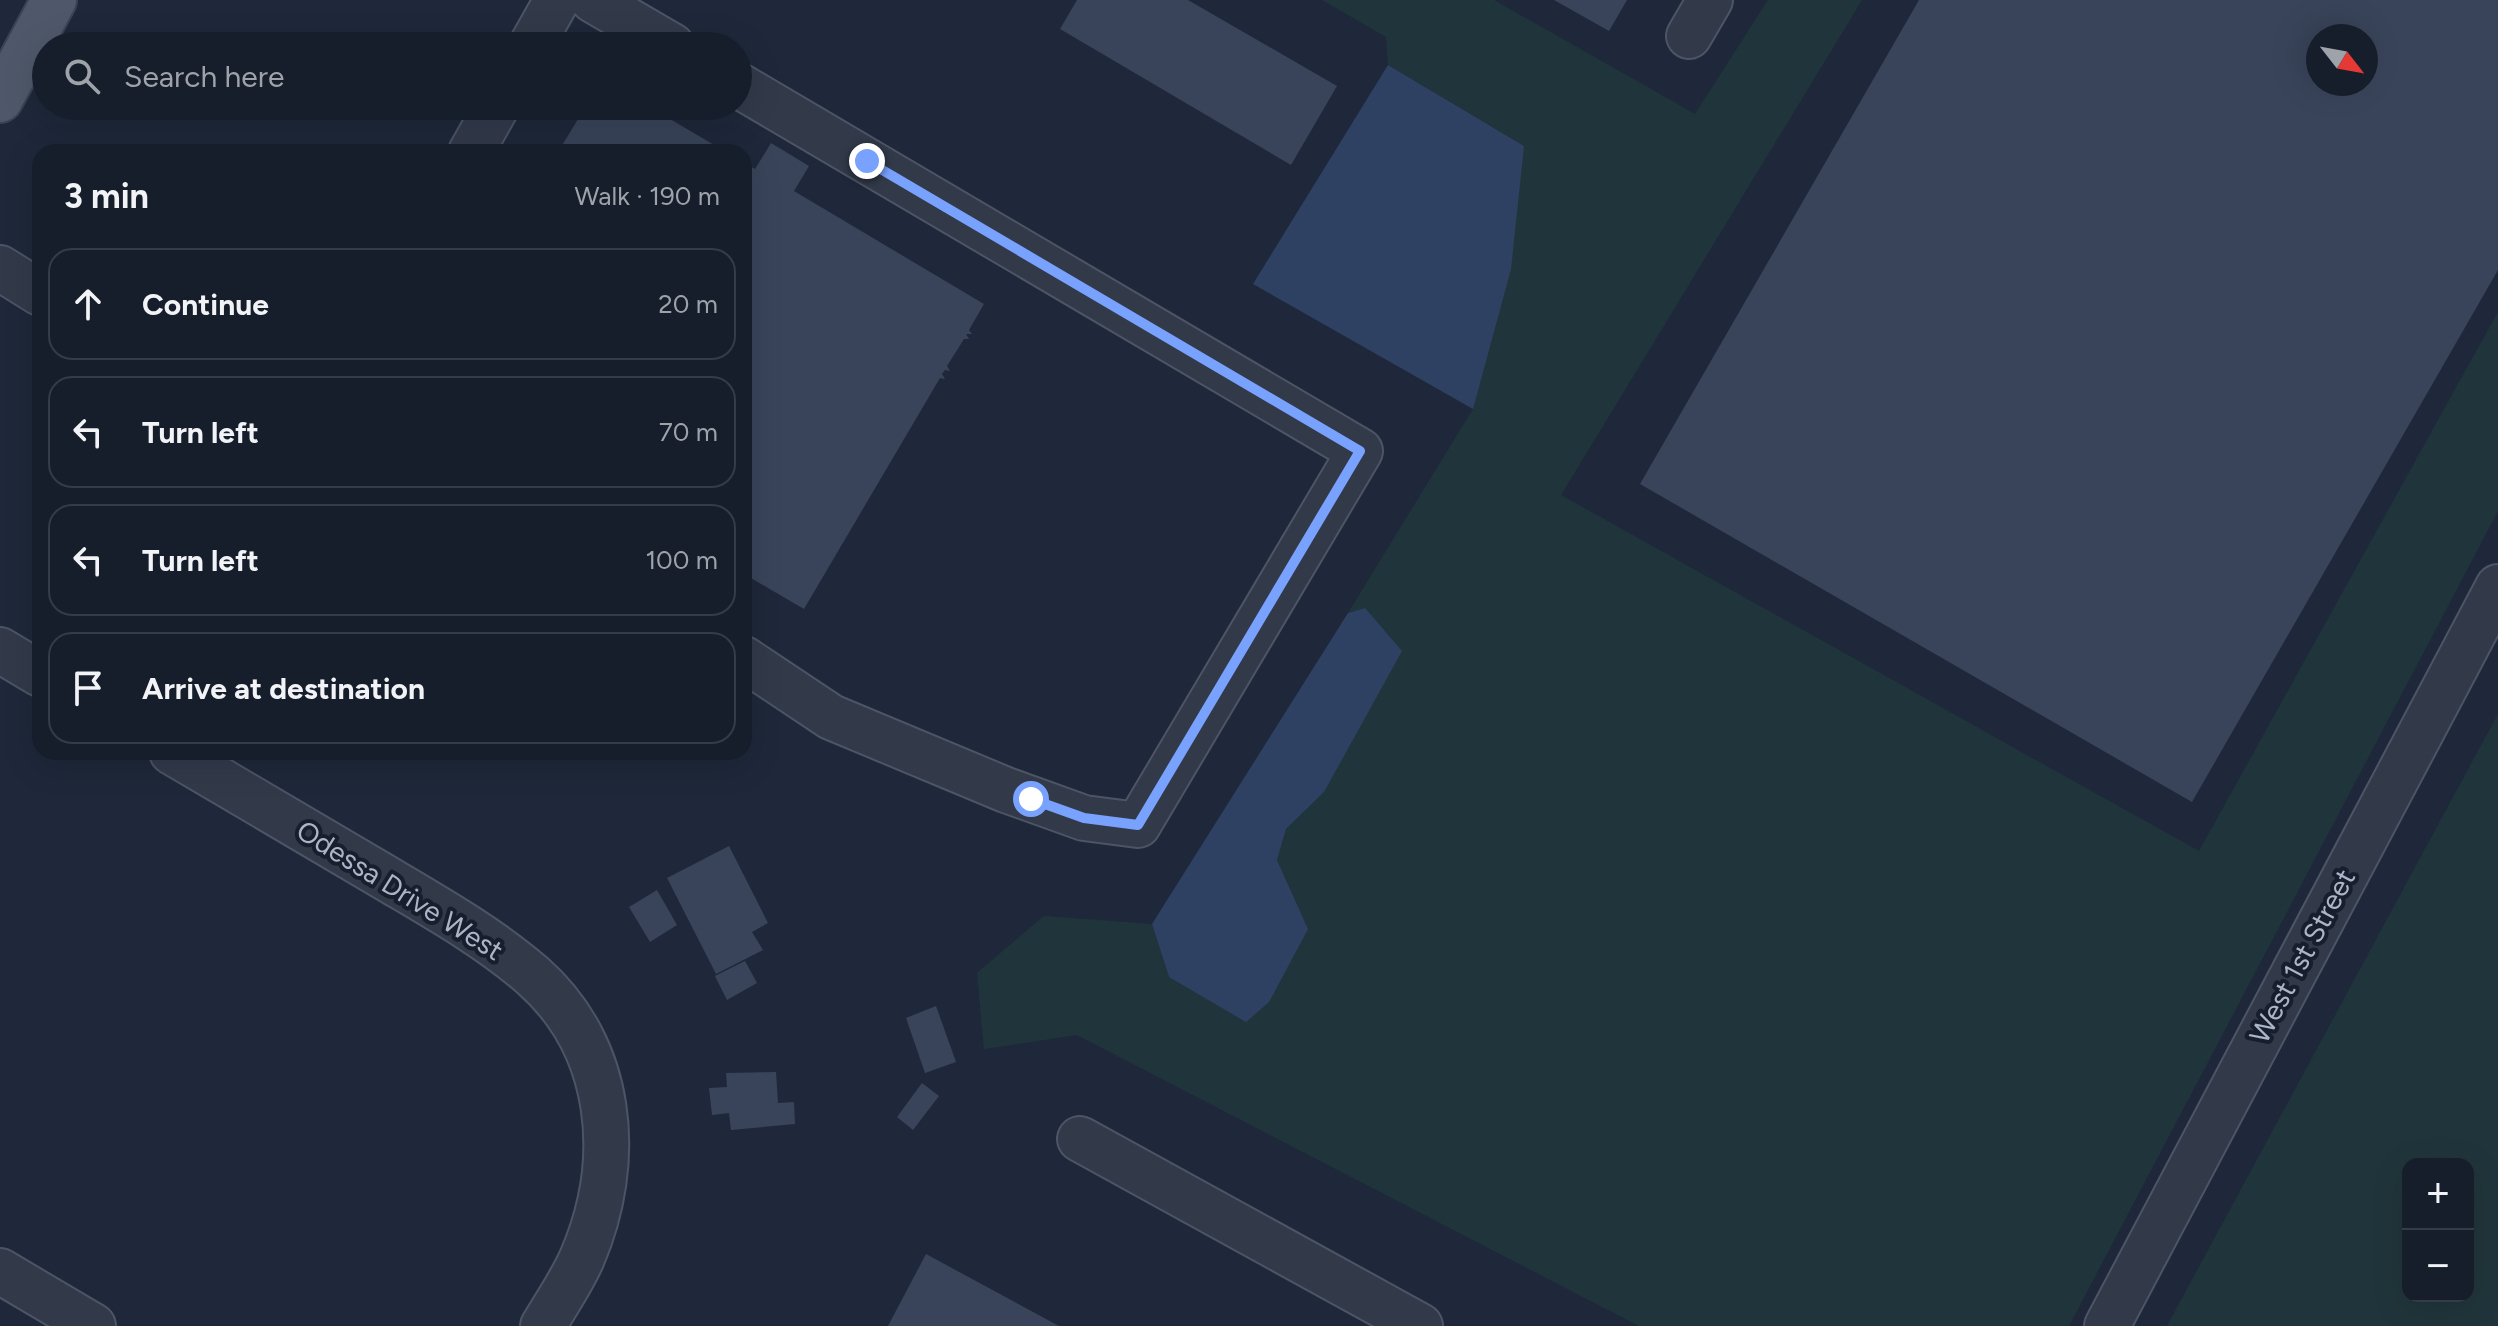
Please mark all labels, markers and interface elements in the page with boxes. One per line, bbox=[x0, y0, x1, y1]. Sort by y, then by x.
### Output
north arrow bbox=[2306, 24, 2378, 96]
search box bbox=[32, 32, 752, 120]
icon: search bbox=[60, 54, 104, 98]
text: Search here bbox=[124, 58, 284, 95]
route end bbox=[849, 143, 885, 179]
text: 3 min bbox=[64, 176, 149, 217]
text: Walk · 190 m bbox=[574, 180, 720, 212]
icon: ahead bbox=[66, 282, 110, 326]
text: Continue bbox=[142, 286, 269, 323]
text: 20 m bbox=[658, 288, 718, 320]
icon: left bbox=[66, 410, 110, 454]
text: Turn left bbox=[142, 414, 259, 451]
text: 70 m bbox=[659, 416, 718, 448]
icon: left bbox=[66, 538, 110, 582]
text: Turn left bbox=[142, 542, 259, 579]
text: 100 m bbox=[645, 544, 718, 576]
icon: arrive bbox=[66, 666, 110, 710]
text: Arrive at destination bbox=[142, 670, 425, 707]
route start bbox=[1013, 781, 1049, 817]
street label: Odessa Drive West bbox=[290, 813, 510, 967]
street label: West 1st Street bbox=[2242, 863, 2362, 1049]
map controls bbox=[2402, 1158, 2474, 1302]
button: + bbox=[2402, 1158, 2474, 1230]
button: − bbox=[2402, 1230, 2474, 1302]

